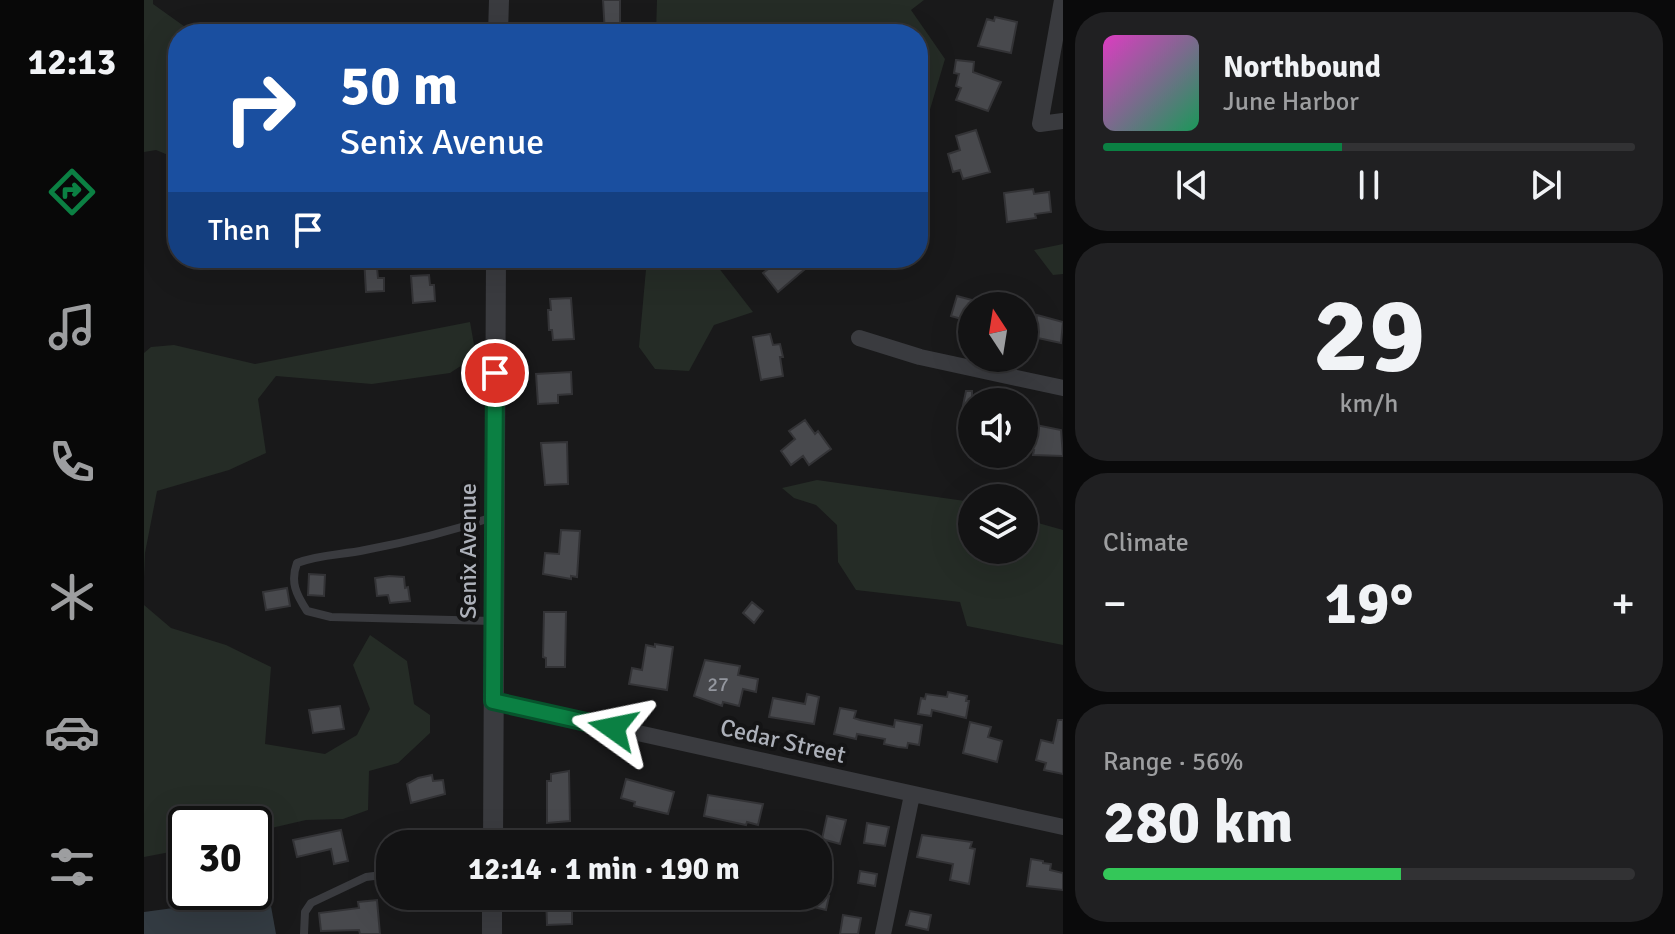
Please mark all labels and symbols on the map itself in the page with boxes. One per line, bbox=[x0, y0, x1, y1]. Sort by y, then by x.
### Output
north arrow bbox=[958, 292, 1038, 372]
pin bbox=[461, 339, 529, 407]
street label: Senix Avenue bbox=[453, 483, 483, 619]
house number: 27 bbox=[707, 672, 729, 697]
position arrow bbox=[571, 686, 655, 770]
street label: Cedar Street bbox=[717, 712, 849, 770]
speed limit sign: 30 bbox=[168, 806, 272, 910]

